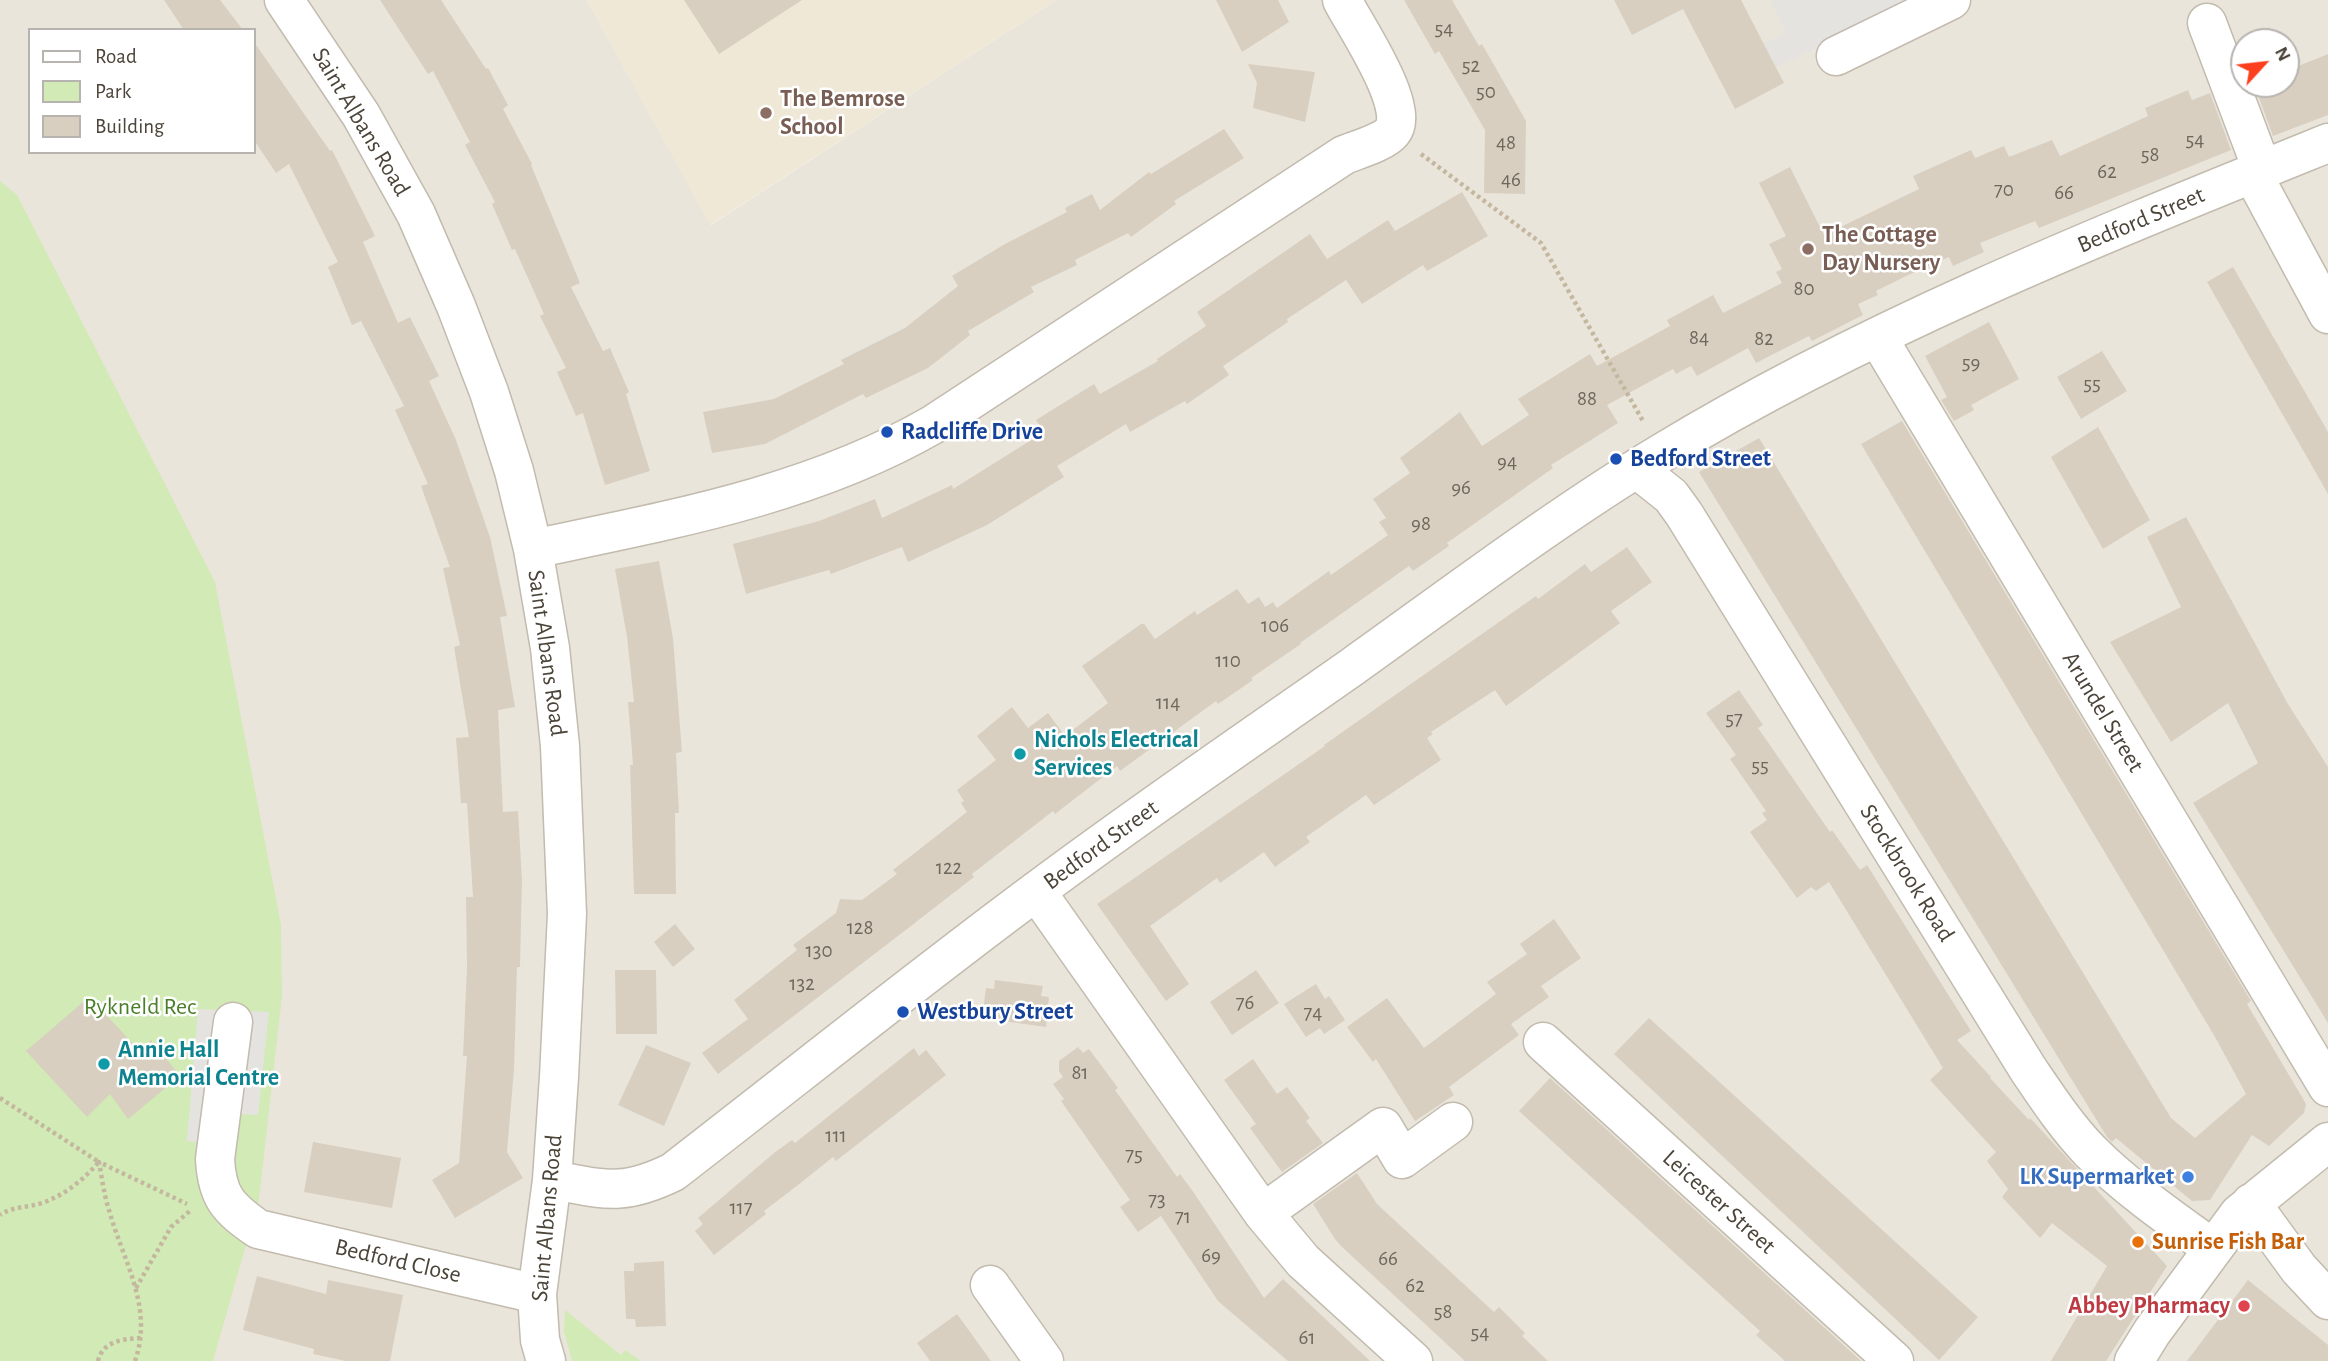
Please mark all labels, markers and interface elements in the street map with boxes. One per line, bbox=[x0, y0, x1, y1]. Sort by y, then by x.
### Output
house number: 54 bbox=[1435, 16, 1453, 42]
legend bbox=[28, 28, 256, 154]
north arrow bbox=[2230, 28, 2300, 98]
street label: Saint Albans Road bbox=[305, 43, 417, 201]
text: N bbox=[2271, 44, 2294, 64]
text: Road bbox=[95, 46, 137, 67]
house number: 52 bbox=[1462, 53, 1480, 79]
house number: 50 bbox=[1476, 79, 1496, 105]
text: Park bbox=[95, 81, 131, 102]
place label: The Bemrose School bbox=[780, 85, 905, 141]
marker: The Bemrose School bbox=[758, 105, 774, 121]
text: Building bbox=[95, 116, 164, 137]
house number: 54 bbox=[2186, 127, 2204, 153]
house number: 48 bbox=[1496, 130, 1516, 156]
house number: 58 bbox=[2141, 142, 2159, 168]
house number: 62 bbox=[2097, 159, 2117, 185]
house number: 46 bbox=[1501, 167, 1521, 193]
house number: 70 bbox=[1994, 177, 2014, 203]
house number: 66 bbox=[2054, 180, 2074, 206]
street label: Bedford Street bbox=[2073, 180, 2209, 260]
place label: The Cottage Day Nursery bbox=[1822, 221, 1940, 277]
marker: The Cottage Day Nursery bbox=[1800, 241, 1816, 257]
house number: 80 bbox=[1793, 276, 1815, 302]
house number: 84 bbox=[1689, 325, 1709, 351]
house number: 82 bbox=[1754, 326, 1774, 352]
house number: 59 bbox=[1962, 350, 1980, 376]
house number: 55 bbox=[2083, 371, 2101, 397]
house number: 88 bbox=[1577, 386, 1597, 412]
place label: Radcliffe Drive bbox=[901, 418, 1043, 446]
marker: Radcliffe Drive bbox=[879, 424, 895, 440]
place label: Bedford Street bbox=[1630, 445, 1771, 473]
house number: 94 bbox=[1497, 449, 1517, 475]
marker: Bedford Street bbox=[1608, 451, 1624, 467]
house number: 96 bbox=[1451, 475, 1471, 501]
house number: 98 bbox=[1411, 511, 1431, 537]
street label: Saint Albans Road bbox=[521, 568, 573, 738]
house number: 106 bbox=[1261, 613, 1289, 639]
street label: Arundel Street bbox=[2056, 646, 2150, 778]
house number: 110 bbox=[1215, 648, 1241, 674]
house number: 114 bbox=[1156, 690, 1180, 716]
house number: 57 bbox=[1725, 706, 1743, 732]
place label: Nichols Electrical Services bbox=[1034, 726, 1199, 782]
marker: Nichols Electrical Services bbox=[1012, 746, 1028, 762]
house number: 55 bbox=[1751, 753, 1769, 779]
street label: Bedford Street bbox=[1038, 794, 1164, 896]
street label: Stockbrook Road bbox=[1853, 799, 1961, 947]
house number: 122 bbox=[936, 855, 962, 881]
house number: 128 bbox=[847, 915, 873, 941]
house number: 130 bbox=[806, 938, 832, 964]
house number: 132 bbox=[789, 971, 815, 997]
house number: 76 bbox=[1236, 990, 1254, 1016]
park label: Rykneld Rec bbox=[84, 993, 196, 1021]
place label: Westbury Street bbox=[917, 998, 1073, 1026]
house number: 74 bbox=[1304, 1000, 1322, 1026]
marker: Westbury Street bbox=[895, 1004, 911, 1020]
place label: Annie Hall Memorial Centre bbox=[118, 1036, 279, 1092]
marker: Annie Hall Memorial Centre bbox=[96, 1056, 112, 1072]
house number: 81 bbox=[1071, 1060, 1089, 1086]
house number: 111 bbox=[825, 1123, 847, 1149]
street label: Saint Albans Road bbox=[525, 1133, 569, 1303]
house number: 75 bbox=[1125, 1142, 1143, 1168]
street label: Leicester Street bbox=[1656, 1144, 1782, 1260]
place label: LK Supermarket bbox=[2020, 1163, 2174, 1191]
marker: LK Supermarket bbox=[2180, 1169, 2196, 1185]
house number: 73 bbox=[1148, 1187, 1166, 1213]
house number: 117 bbox=[729, 1195, 753, 1221]
house number: 71 bbox=[1175, 1204, 1191, 1230]
place label: Sunrise Fish Bar bbox=[2152, 1228, 2304, 1256]
street label: Bedford Close bbox=[332, 1232, 464, 1290]
marker: Sunrise Fish Bar bbox=[2130, 1234, 2146, 1250]
house number: 69 bbox=[1201, 1243, 1221, 1269]
house number: 66 bbox=[1378, 1246, 1398, 1272]
house number: 62 bbox=[1405, 1273, 1425, 1299]
place label: Abbey Pharmacy bbox=[2068, 1292, 2230, 1320]
marker: Abbey Pharmacy bbox=[2236, 1298, 2252, 1314]
house number: 58 bbox=[1434, 1299, 1452, 1325]
house number: 54 bbox=[1471, 1320, 1489, 1346]
house number: 61 bbox=[1298, 1325, 1316, 1351]

